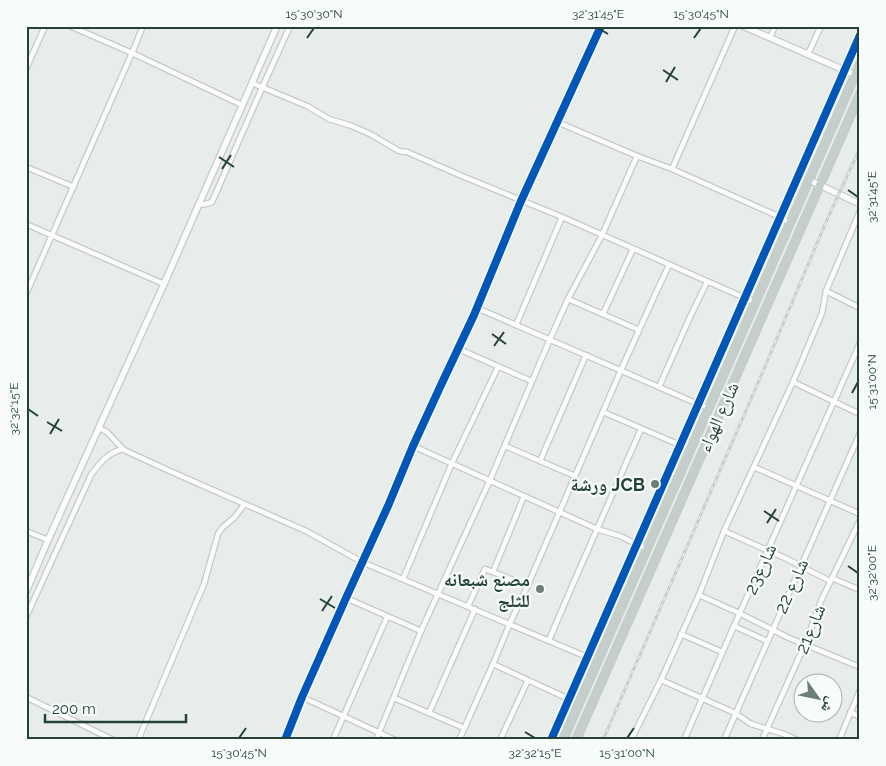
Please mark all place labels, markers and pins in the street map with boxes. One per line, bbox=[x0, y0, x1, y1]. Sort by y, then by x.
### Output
place label: ورشة JCB bbox=[571, 474, 645, 495]
marker: ورشة JCB bbox=[649, 478, 661, 490]
place label: مصنع شبعانه للثلج bbox=[444, 569, 530, 613]
marker: مصنع شبعانه للثلج bbox=[534, 583, 546, 595]

